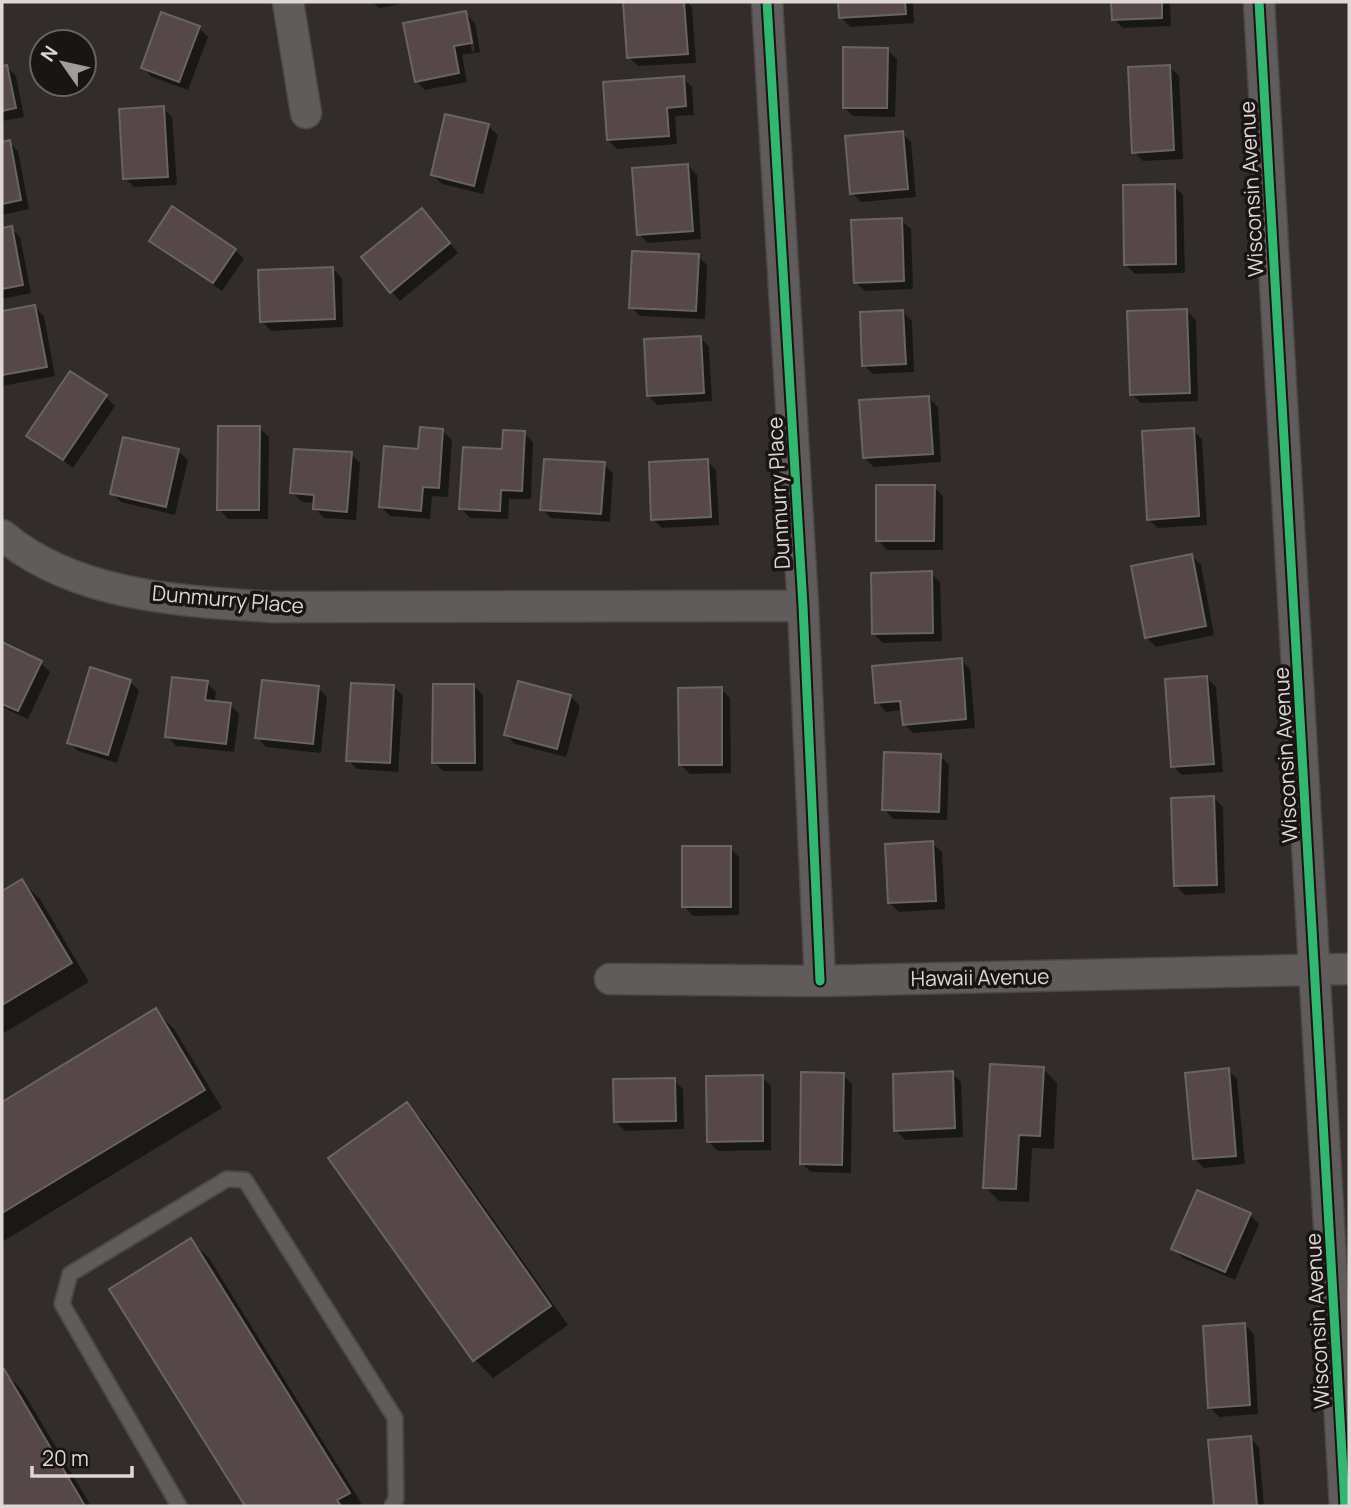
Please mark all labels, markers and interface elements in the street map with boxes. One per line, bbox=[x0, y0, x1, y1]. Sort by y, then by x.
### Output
north arrow bbox=[28, 28, 98, 98]
text: N bbox=[34, 41, 64, 66]
street label: Wisconsin Avenue bbox=[1232, 101, 1270, 278]
street label: Dunmurry Place bbox=[760, 416, 796, 570]
street label: Dunmurry Place bbox=[151, 578, 305, 620]
street label: Wisconsin Avenue bbox=[1266, 667, 1304, 844]
street label: Hawaii Avenue bbox=[910, 962, 1050, 992]
street label: Wisconsin Avenue bbox=[1298, 1233, 1336, 1410]
scale bar bbox=[32, 1434, 131, 1478]
text: 20 m bbox=[42, 1444, 89, 1472]

